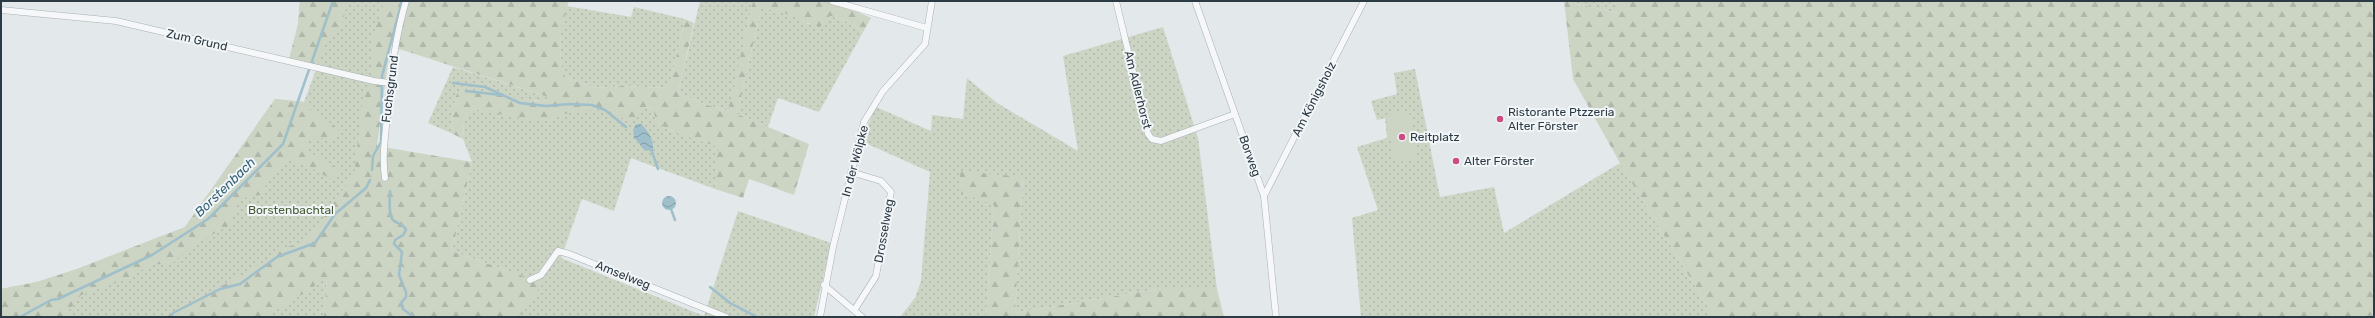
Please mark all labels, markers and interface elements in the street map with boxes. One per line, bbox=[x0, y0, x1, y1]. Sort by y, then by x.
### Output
street label: Zum Grund bbox=[165, 26, 229, 54]
street label: Am Adlerhorst bbox=[1122, 49, 1155, 131]
street label: Fuchsgrund bbox=[379, 55, 401, 123]
street label: Am Königsholz bbox=[1289, 59, 1339, 139]
place label: Ristorante Ptzzeria Alter Förster bbox=[1508, 105, 1614, 133]
marker: Ristorante Ptzzeria Alter Förster bbox=[1495, 114, 1505, 124]
street label: In der Wölpke bbox=[839, 124, 871, 198]
place label: Reitplatz bbox=[1410, 130, 1460, 144]
marker: Reitplatz bbox=[1397, 132, 1407, 142]
street label: Borweg bbox=[1236, 133, 1264, 179]
water label: Borstenbach bbox=[192, 154, 258, 220]
place label: Alter Förster bbox=[1464, 154, 1534, 168]
marker: Alter Förster bbox=[1451, 156, 1461, 166]
street label: Drosselweg bbox=[871, 198, 897, 264]
park label: Borstenbachtal bbox=[248, 203, 334, 217]
street label: Amselweg bbox=[594, 258, 652, 292]

